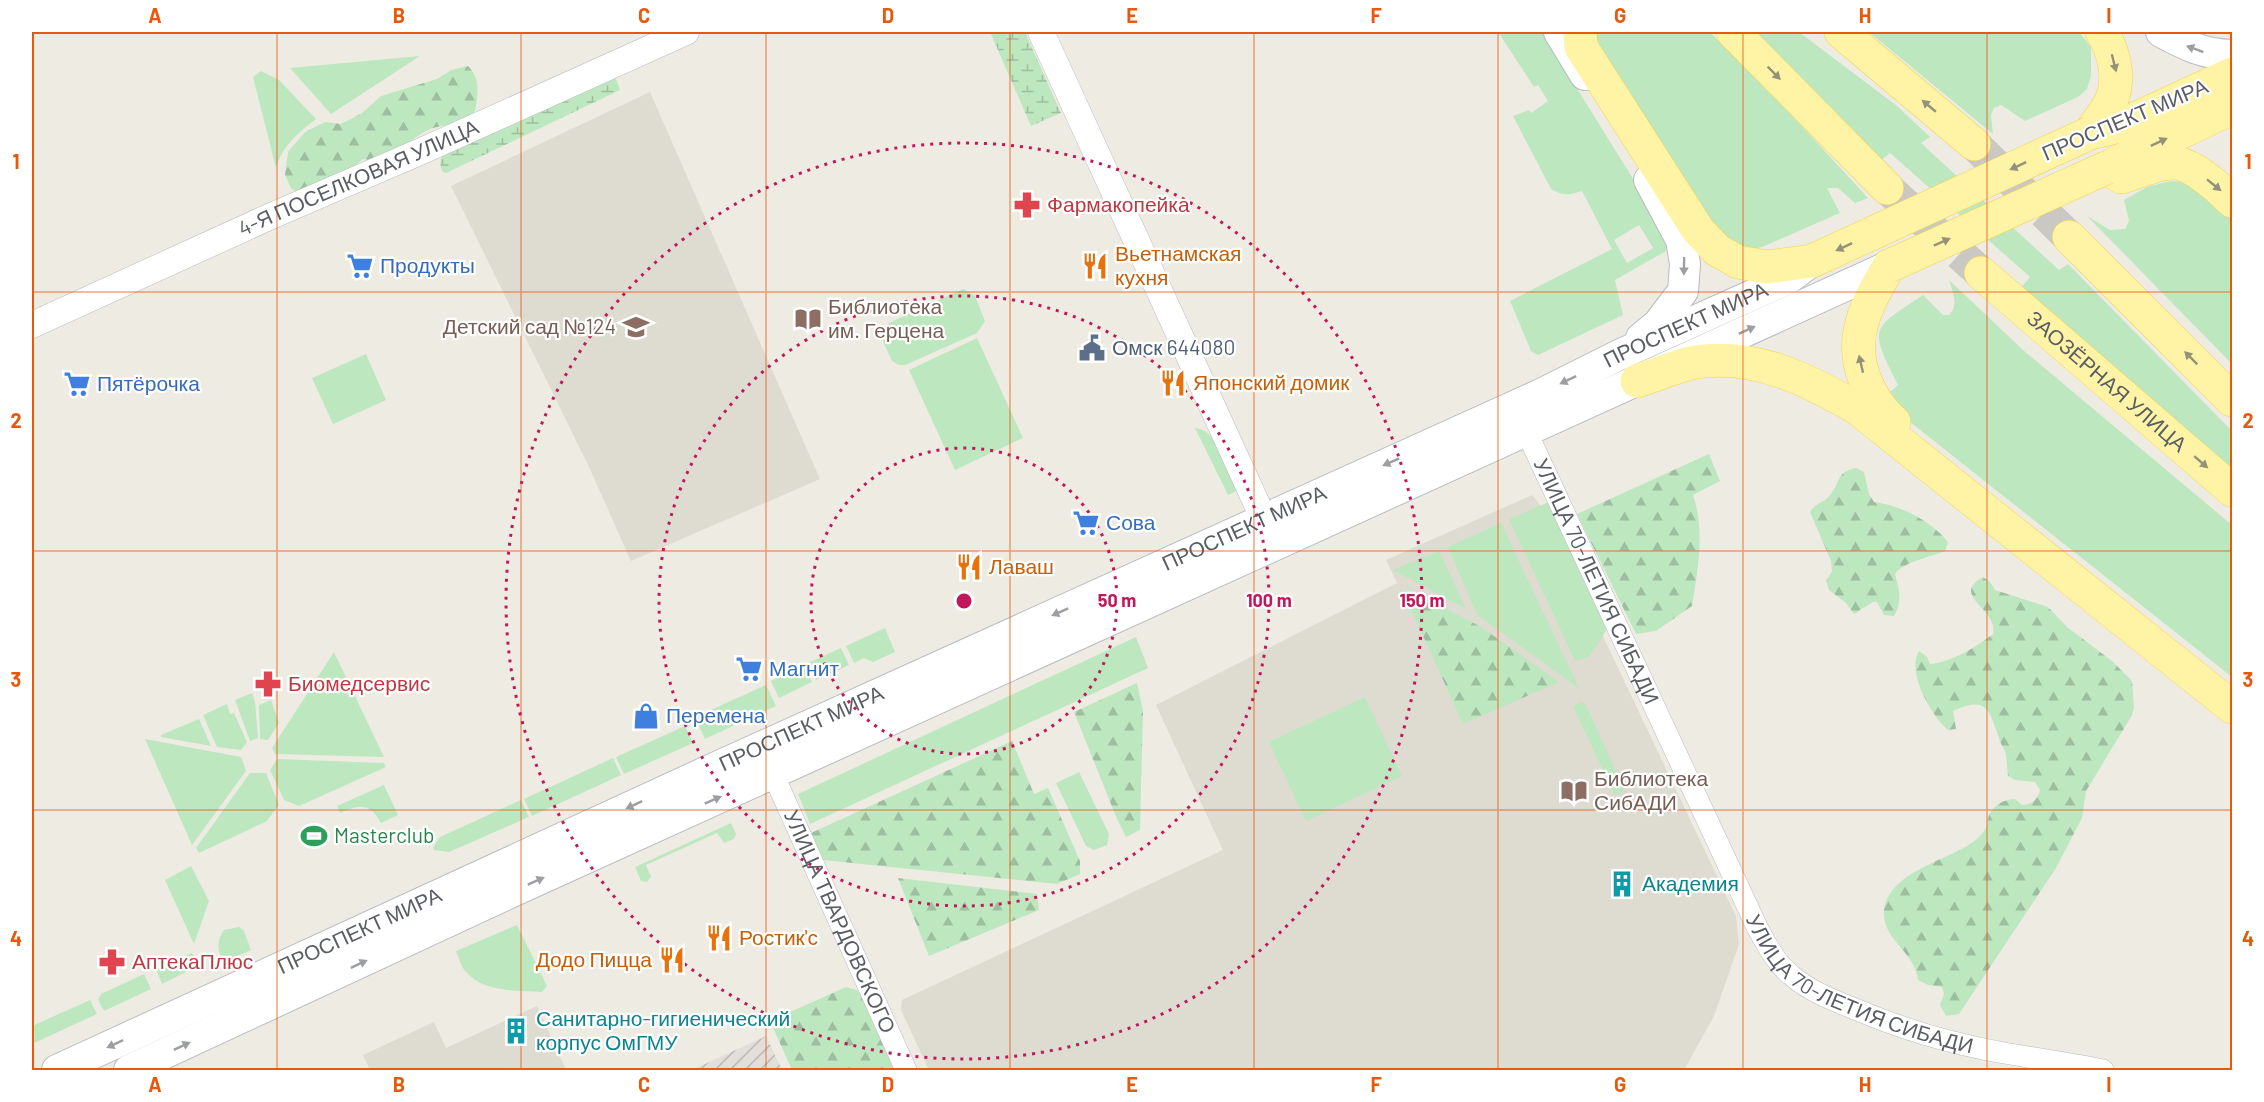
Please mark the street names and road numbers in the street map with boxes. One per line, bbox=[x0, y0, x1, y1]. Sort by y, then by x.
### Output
street label: ПРОСПЕКТ МИРА bbox=[2038, 72, 2211, 165]
street label: 4-Я ПОСЕЛКОВАЯ УЛИЦА bbox=[234, 113, 482, 240]
street label: ПРОСПЕКТ МИРА bbox=[1599, 276, 1771, 372]
street label: ЗАОЗЁРНАЯ УЛИЦА bbox=[2023, 305, 2193, 456]
street label: УЛИЦА 70-ЛЕТИЯ СИБАДИ bbox=[1530, 454, 1665, 708]
street label: ПРОСПЕКТ МИРА bbox=[1157, 479, 1330, 575]
street label: ПРОСПЕКТ МИРА bbox=[715, 679, 887, 775]
street label: УЛИЦА ТВАРДОВСКОГО bbox=[780, 806, 902, 1037]
street label: ПРОСПЕКТ МИРА bbox=[273, 881, 445, 978]
street label: УЛИЦА 70-ЛЕТИЯ СИБАДИ bbox=[1742, 910, 1976, 1057]

